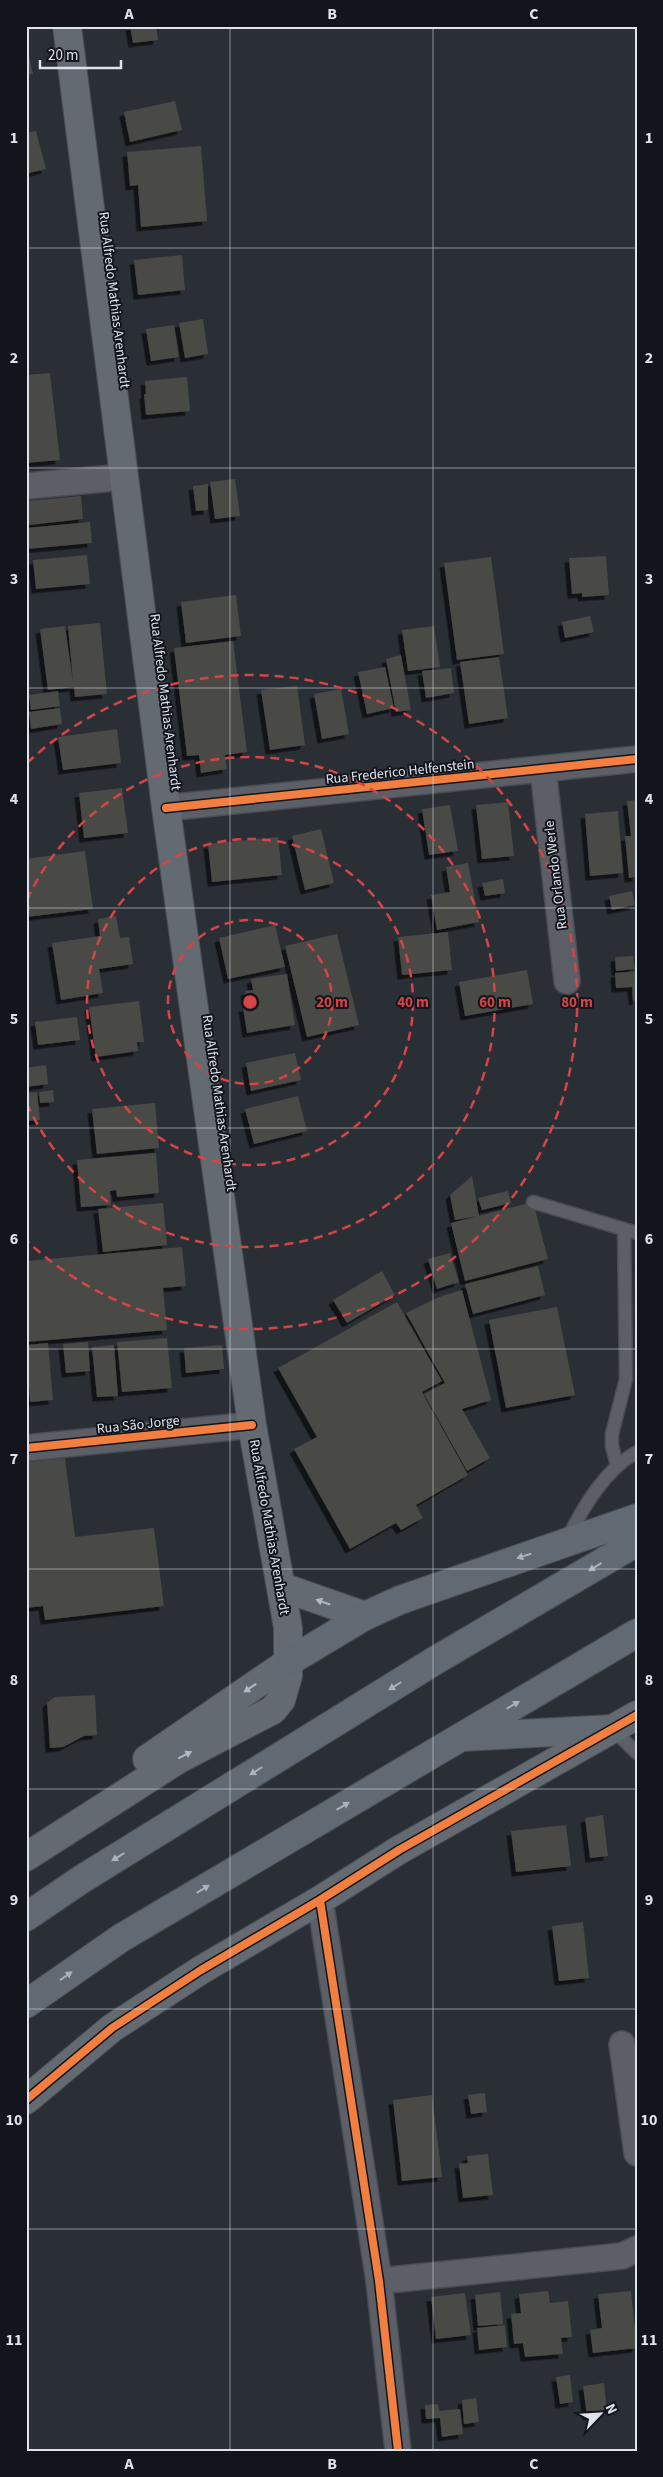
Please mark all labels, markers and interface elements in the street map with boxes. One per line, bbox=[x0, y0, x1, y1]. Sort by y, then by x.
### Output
text: A bbox=[123, 3, 134, 25]
text: B bbox=[327, 3, 337, 25]
text: C bbox=[529, 3, 539, 25]
scale bar bbox=[40, 38, 121, 70]
text: 20 m bbox=[48, 45, 78, 66]
text: 1 bbox=[10, 127, 18, 149]
text: 1 bbox=[645, 127, 653, 149]
street label: Rua Alfredo Mathias Arenhardt bbox=[93, 211, 135, 390]
text: 2 bbox=[10, 347, 18, 369]
text: 2 bbox=[645, 347, 653, 369]
text: 3 bbox=[10, 568, 18, 590]
text: 3 bbox=[645, 568, 653, 590]
street label: Rua Alfredo Mathias Arenhardt bbox=[144, 613, 186, 792]
street label: Rua Frederico Helfenstein bbox=[325, 754, 476, 790]
text: 4 bbox=[10, 788, 19, 810]
text: 4 bbox=[645, 788, 654, 810]
street label: Rua Orlando Werle bbox=[539, 819, 573, 930]
text: 20 m bbox=[316, 992, 348, 1013]
text: 40 m bbox=[397, 992, 429, 1013]
text: 60 m bbox=[479, 992, 511, 1013]
text: 80 m bbox=[561, 992, 593, 1013]
centre of rings bbox=[241, 993, 259, 1011]
text: 5 bbox=[10, 1008, 18, 1030]
text: 5 bbox=[645, 1008, 653, 1030]
street label: Rua Alfredo Mathias Arenhardt bbox=[197, 1014, 241, 1193]
text: 6 bbox=[10, 1228, 18, 1250]
text: 6 bbox=[645, 1228, 653, 1250]
street label: Rua São Jorge bbox=[96, 1411, 181, 1439]
street label: Rua Alfredo Mathias Arenhardt bbox=[244, 1438, 294, 1617]
text: 7 bbox=[10, 1448, 18, 1470]
text: 7 bbox=[645, 1448, 653, 1470]
one-way arrow bbox=[517, 1553, 532, 1561]
one-way arrow bbox=[587, 1563, 602, 1571]
one-way arrow bbox=[316, 1598, 331, 1605]
text: 8 bbox=[10, 1669, 18, 1691]
text: 8 bbox=[645, 1669, 653, 1691]
one-way arrow bbox=[388, 1681, 401, 1691]
one-way arrow bbox=[243, 1683, 257, 1693]
one-way arrow bbox=[505, 1701, 520, 1709]
one-way arrow bbox=[178, 1751, 193, 1759]
one-way arrow bbox=[250, 1767, 263, 1776]
one-way arrow bbox=[336, 1801, 349, 1810]
one-way arrow bbox=[112, 1852, 125, 1861]
one-way arrow bbox=[196, 1884, 209, 1893]
text: 9 bbox=[10, 1889, 18, 1911]
text: 9 bbox=[645, 1889, 653, 1911]
one-way arrow bbox=[59, 1971, 73, 1981]
text: 10 bbox=[6, 2109, 22, 2131]
text: 10 bbox=[641, 2109, 657, 2131]
text: 11 bbox=[6, 2329, 22, 2351]
text: 11 bbox=[641, 2329, 657, 2351]
north arrow bbox=[576, 2390, 626, 2440]
text: N bbox=[600, 2400, 622, 2417]
text: A bbox=[123, 2453, 134, 2475]
text: B bbox=[327, 2453, 337, 2475]
text: C bbox=[529, 2453, 539, 2475]

